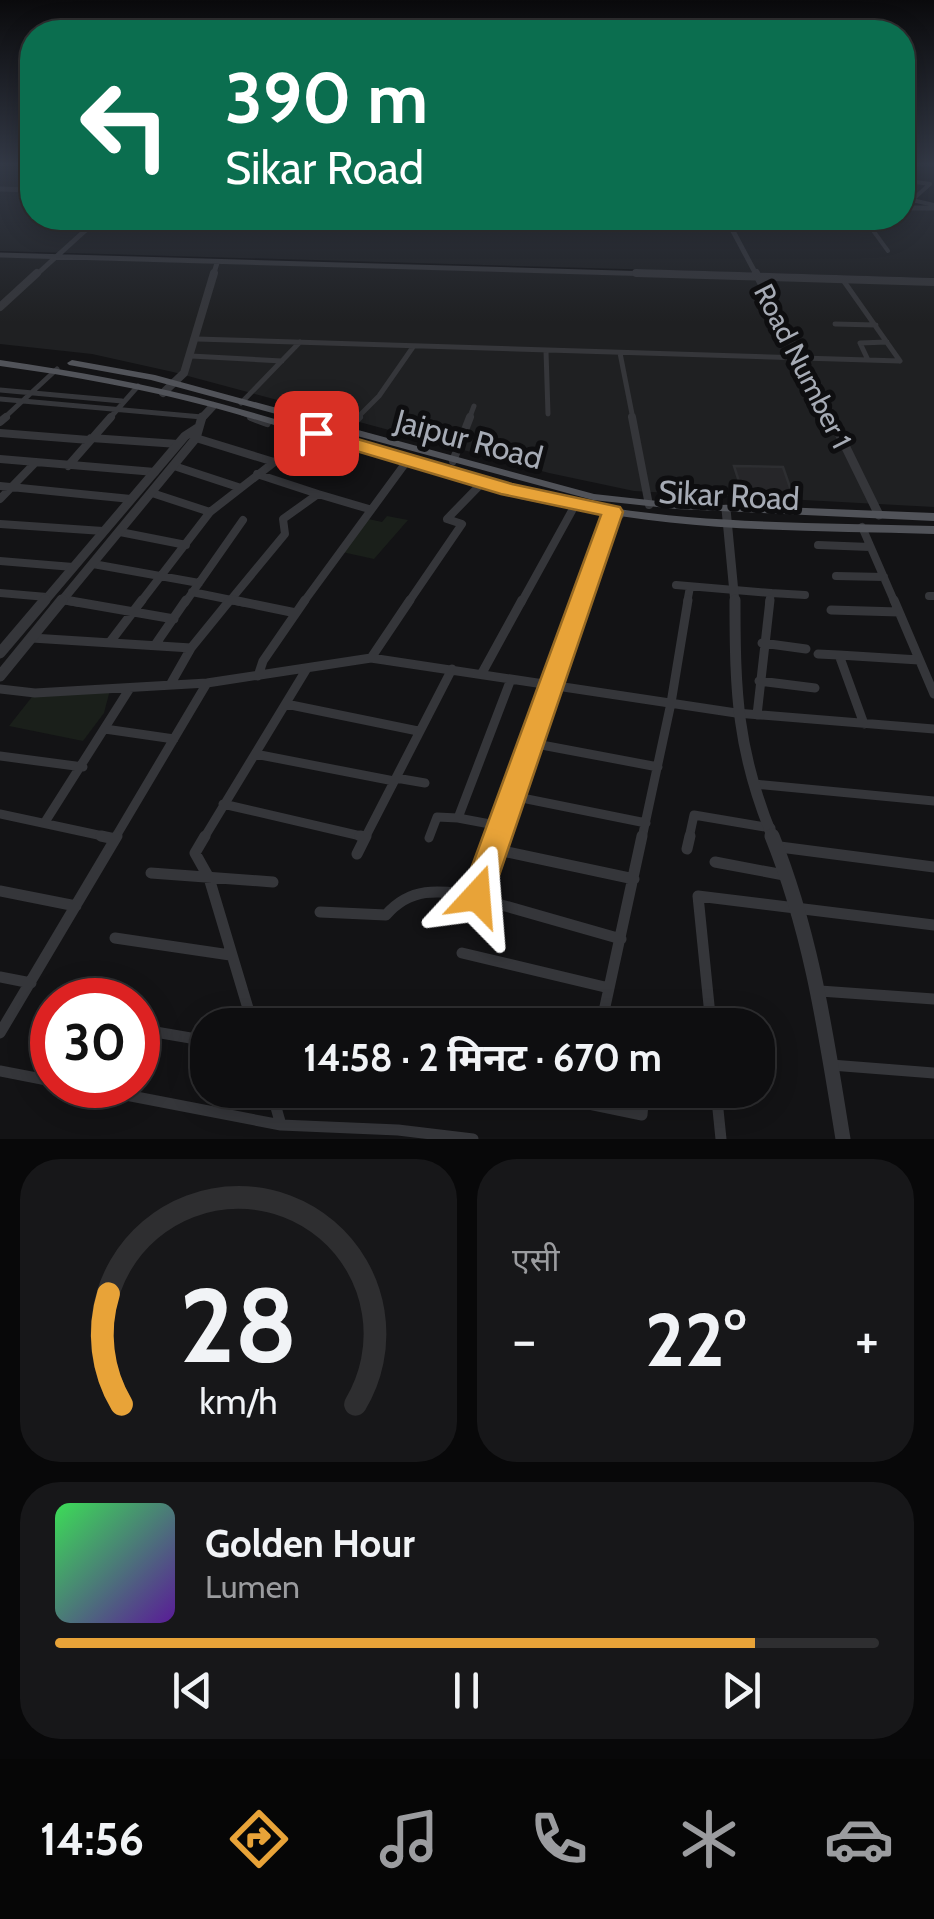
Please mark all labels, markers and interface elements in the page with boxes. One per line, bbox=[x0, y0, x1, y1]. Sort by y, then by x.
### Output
text: 390 m bbox=[225, 55, 428, 141]
icon: left bbox=[60, 60, 190, 190]
text: Sikar Road bbox=[225, 141, 424, 195]
street label: Road Number 1 bbox=[747, 278, 859, 454]
pin bbox=[274, 391, 359, 476]
street label: Jaipur Road bbox=[390, 400, 547, 477]
icon: arrive bbox=[289, 406, 344, 461]
street label: Sikar Road bbox=[657, 472, 801, 518]
position arrow bbox=[425, 844, 529, 948]
speed limit sign: 30 bbox=[30, 978, 160, 1108]
text: 14:58 · 2 मिनट · 670 m bbox=[303, 1034, 662, 1081]
text: एसी bbox=[512, 1240, 560, 1279]
text: 28 bbox=[180, 1262, 297, 1388]
text: 22° bbox=[645, 1294, 746, 1385]
text: − bbox=[512, 1306, 536, 1373]
text: + bbox=[855, 1306, 879, 1373]
text: km/h bbox=[199, 1380, 278, 1423]
text: Golden Hour bbox=[205, 1520, 415, 1567]
text: Lumen bbox=[205, 1567, 300, 1606]
icon: previous bbox=[165, 1663, 220, 1718]
icon: pause bbox=[439, 1663, 494, 1718]
icon: next bbox=[714, 1663, 769, 1718]
icon: directions bbox=[224, 1804, 294, 1874]
icon: music bbox=[374, 1804, 444, 1874]
icon: phone bbox=[524, 1804, 594, 1874]
icon: climate bbox=[674, 1804, 744, 1874]
icon: car bbox=[824, 1804, 894, 1874]
text: 14:56 bbox=[40, 1812, 144, 1866]

